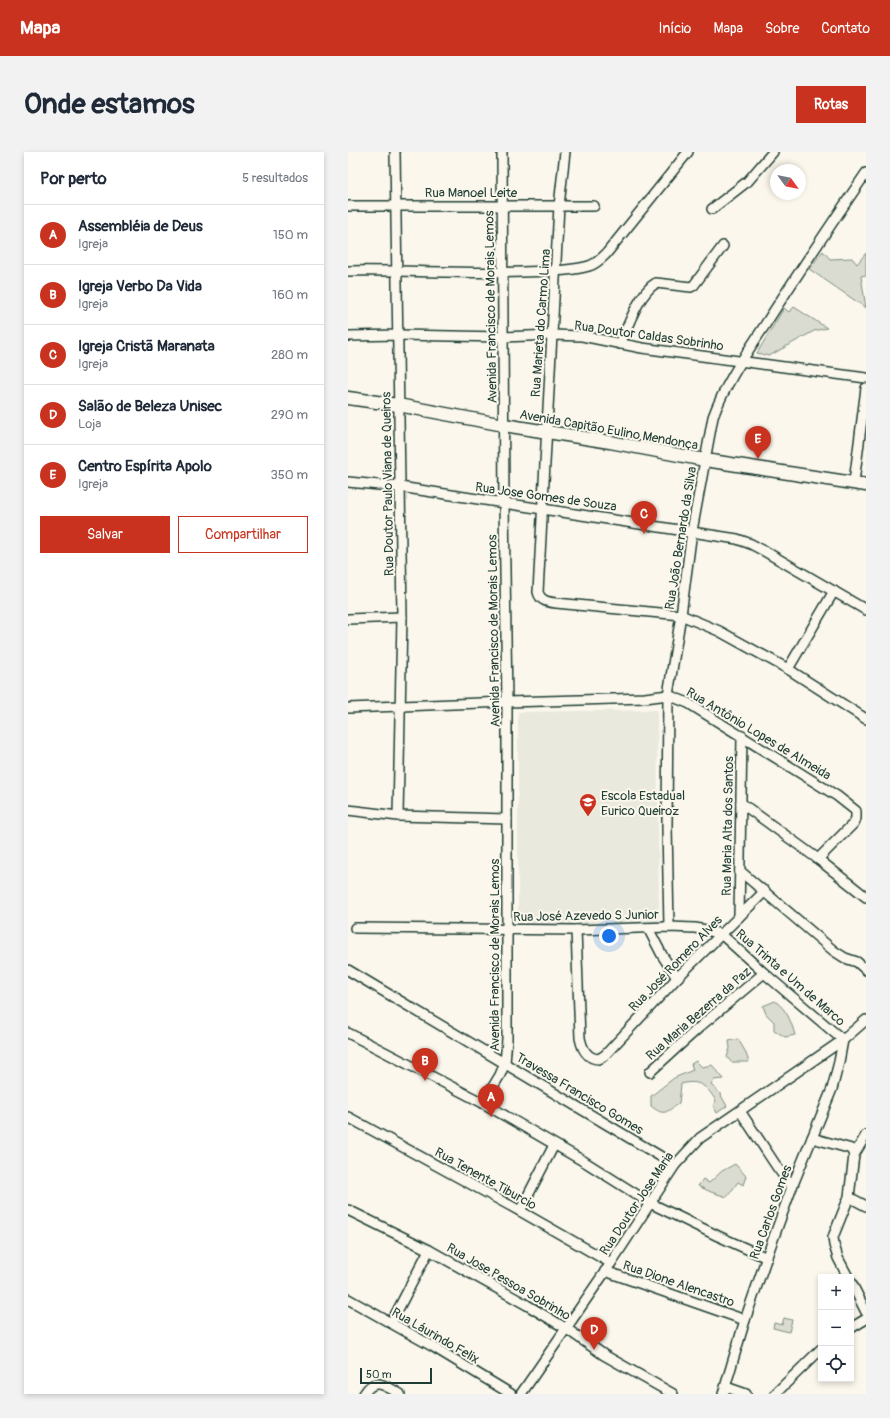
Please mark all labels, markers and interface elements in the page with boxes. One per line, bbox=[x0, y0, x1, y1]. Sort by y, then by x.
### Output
text: Mapa bbox=[20, 16, 60, 40]
text: Início bbox=[658, 20, 691, 37]
text: Mapa bbox=[713, 20, 743, 37]
text: Sobre bbox=[765, 20, 799, 37]
text: Contato bbox=[821, 20, 870, 37]
button: Rotas bbox=[796, 86, 866, 123]
text: Onde estamos bbox=[24, 87, 195, 122]
north arrow bbox=[770, 164, 806, 200]
text: Por perto bbox=[40, 168, 107, 189]
text: 5 resultados bbox=[242, 170, 308, 186]
street label: Rua Manoel Leite bbox=[425, 185, 518, 201]
street label: Avenida Francisco de Morais Lemos bbox=[481, 210, 501, 404]
text: Assembléia de Deus bbox=[78, 217, 203, 236]
text: A bbox=[49, 227, 57, 243]
text: 150 m bbox=[273, 227, 308, 243]
text: Igreja bbox=[78, 236, 108, 252]
street label: Rua Marieta do Carmo Lima bbox=[528, 248, 554, 398]
text: Igreja Verbo Da Vida bbox=[78, 277, 202, 296]
text: B bbox=[49, 287, 57, 303]
text: 160 m bbox=[272, 287, 308, 303]
text: Igreja bbox=[78, 296, 108, 312]
street label: Rua Doutor Caldas Sobrinho bbox=[573, 318, 725, 354]
text: Igreja Cristã Maranata bbox=[78, 337, 215, 356]
text: C bbox=[49, 347, 57, 363]
text: 280 m bbox=[271, 347, 308, 363]
text: Igreja bbox=[78, 356, 108, 372]
street label: Rua Doutor Paulo Viana de Queiros bbox=[378, 392, 398, 576]
text: Salão de Beleza Unisec bbox=[78, 397, 222, 416]
street label: Avenida Capitão Eulino Mendonça bbox=[518, 406, 699, 454]
text: D bbox=[49, 407, 57, 423]
text: 290 m bbox=[271, 407, 308, 423]
text: Loja bbox=[78, 416, 101, 432]
pin: E bbox=[745, 426, 771, 459]
text: Centro Espírita Apolo bbox=[78, 457, 212, 476]
street label: Rua João Bernardo da Silva bbox=[662, 465, 700, 611]
text: E bbox=[50, 467, 56, 483]
text: 350 m bbox=[270, 467, 308, 483]
text: Igreja bbox=[78, 476, 108, 492]
street label: Rua Jose Gomes de Souza bbox=[474, 479, 618, 515]
pin: C bbox=[631, 501, 657, 534]
button: Salvar bbox=[40, 516, 170, 553]
button: Compartilhar bbox=[178, 516, 308, 553]
street label: Avenida Francisco de Morais Lemos bbox=[484, 534, 504, 728]
street label: Rua Antônio Lopes de Almeida bbox=[683, 684, 834, 783]
street label: Rua Maria Alta dos Santos bbox=[719, 756, 737, 896]
place label: Escola Estadual Eurico Queiroz bbox=[601, 788, 685, 819]
school or university icon: Escola Estadual Eurico Queiroz bbox=[578, 792, 598, 817]
street label: Avenida Francisco de Morais Lemos bbox=[487, 858, 503, 1051]
street label: Rua José Azevedo S Junior bbox=[513, 907, 659, 925]
street label: Rua José Romero Alves bbox=[626, 912, 726, 1015]
your location bbox=[599, 926, 619, 946]
street label: Rua Trinta e Um de Marco bbox=[732, 926, 848, 1030]
street label: Rua Maria Bezerra da Paz bbox=[643, 964, 755, 1064]
pin: B bbox=[412, 1048, 438, 1081]
street label: Travessa Francisco Gomes bbox=[513, 1049, 646, 1138]
pin: A bbox=[478, 1084, 504, 1117]
street label: Rua Tenente Tiburcio bbox=[432, 1144, 539, 1213]
street label: Rua Doutor Jose Maria bbox=[596, 1149, 677, 1258]
street label: Rua Carlos Gomes bbox=[746, 1163, 796, 1262]
street label: Rua Jose Pessoa Sobrinho bbox=[444, 1240, 573, 1324]
street label: Rua Dione Alencastro bbox=[621, 1257, 737, 1311]
map controls bbox=[818, 1274, 854, 1382]
button: + bbox=[818, 1274, 854, 1310]
street label: Rua Láurindo Felix bbox=[389, 1304, 482, 1367]
button: − bbox=[818, 1310, 854, 1346]
pin: D bbox=[581, 1317, 607, 1350]
button: locate bbox=[818, 1346, 854, 1382]
scale bar bbox=[360, 1366, 432, 1385]
text: 50 m bbox=[366, 1368, 392, 1381]

